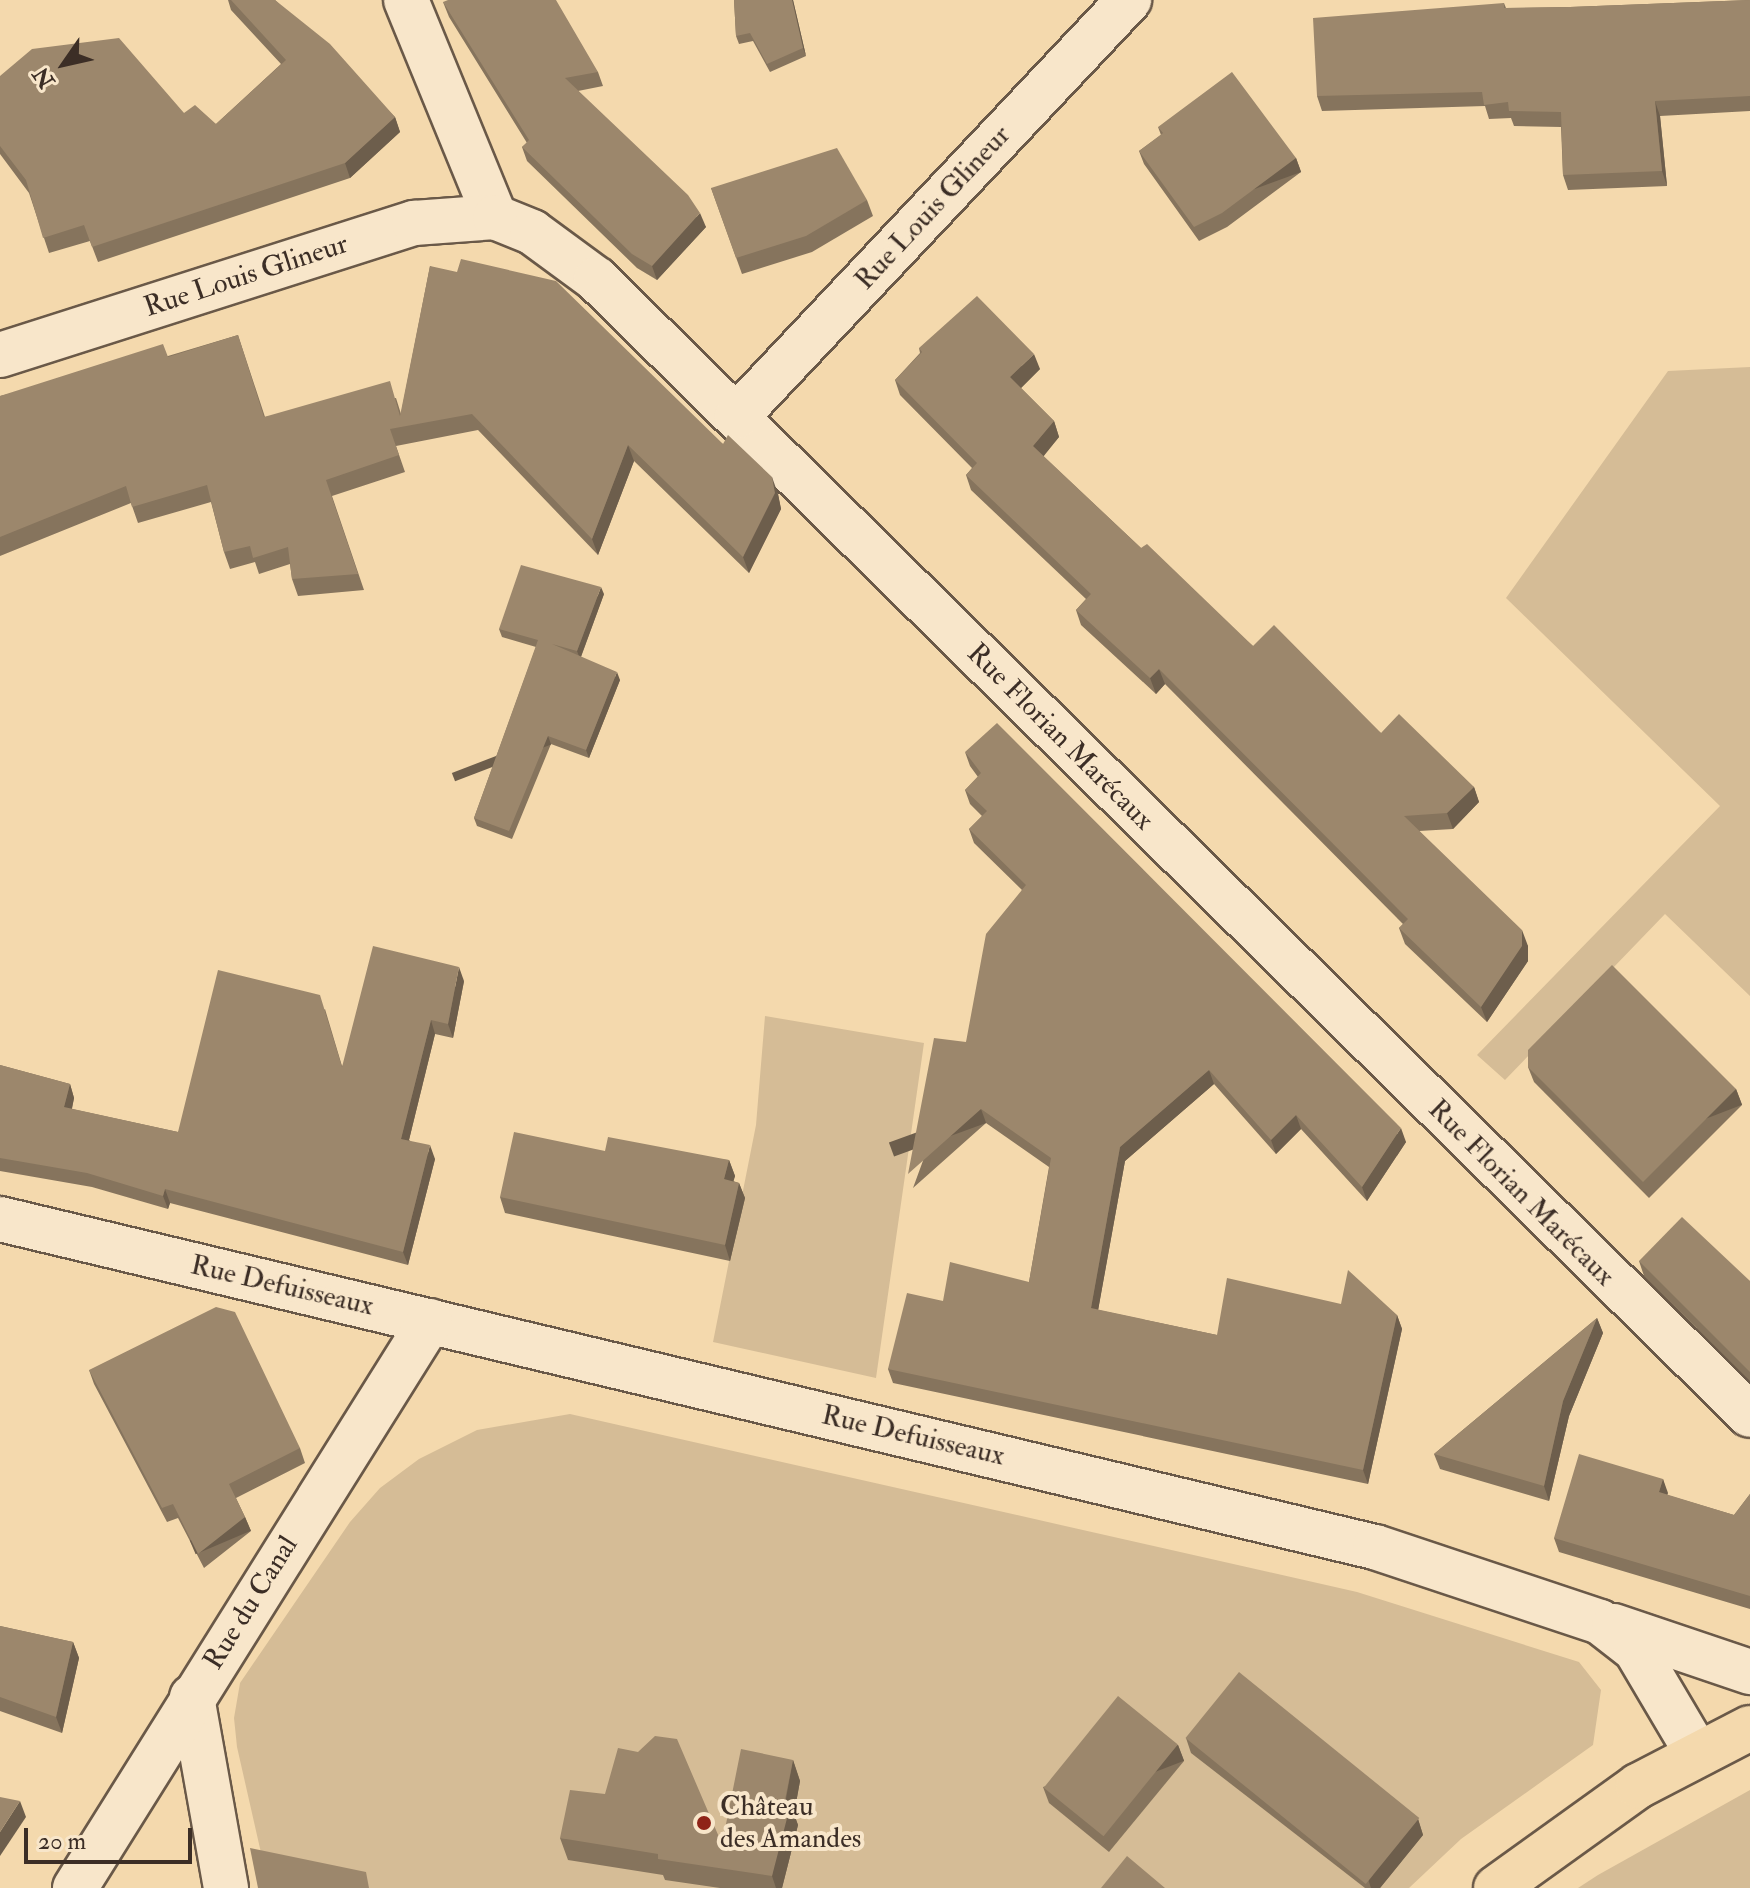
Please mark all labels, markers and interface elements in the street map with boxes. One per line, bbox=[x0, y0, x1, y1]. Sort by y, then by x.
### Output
north arrow bbox=[24, 24, 104, 104]
text: N bbox=[27, 61, 61, 93]
street label: Rue Louis Glineur bbox=[848, 119, 1018, 297]
street label: Rue Louis Glineur bbox=[140, 227, 352, 325]
street label: Rue Florian Marécaux bbox=[960, 637, 1160, 837]
street label: Rue Florian Marécaux bbox=[1421, 1093, 1621, 1293]
street label: Rue Defuisseaux bbox=[187, 1249, 377, 1323]
street label: Rue Defuisseaux bbox=[818, 1399, 1008, 1473]
street label: Rue du Canal bbox=[197, 1530, 305, 1676]
place label: Château des Amandes bbox=[720, 1790, 861, 1856]
scale bar bbox=[28, 1812, 196, 1862]
marker: Château des Amandes bbox=[695, 1814, 713, 1832]
text: 20 m bbox=[38, 1826, 86, 1857]

